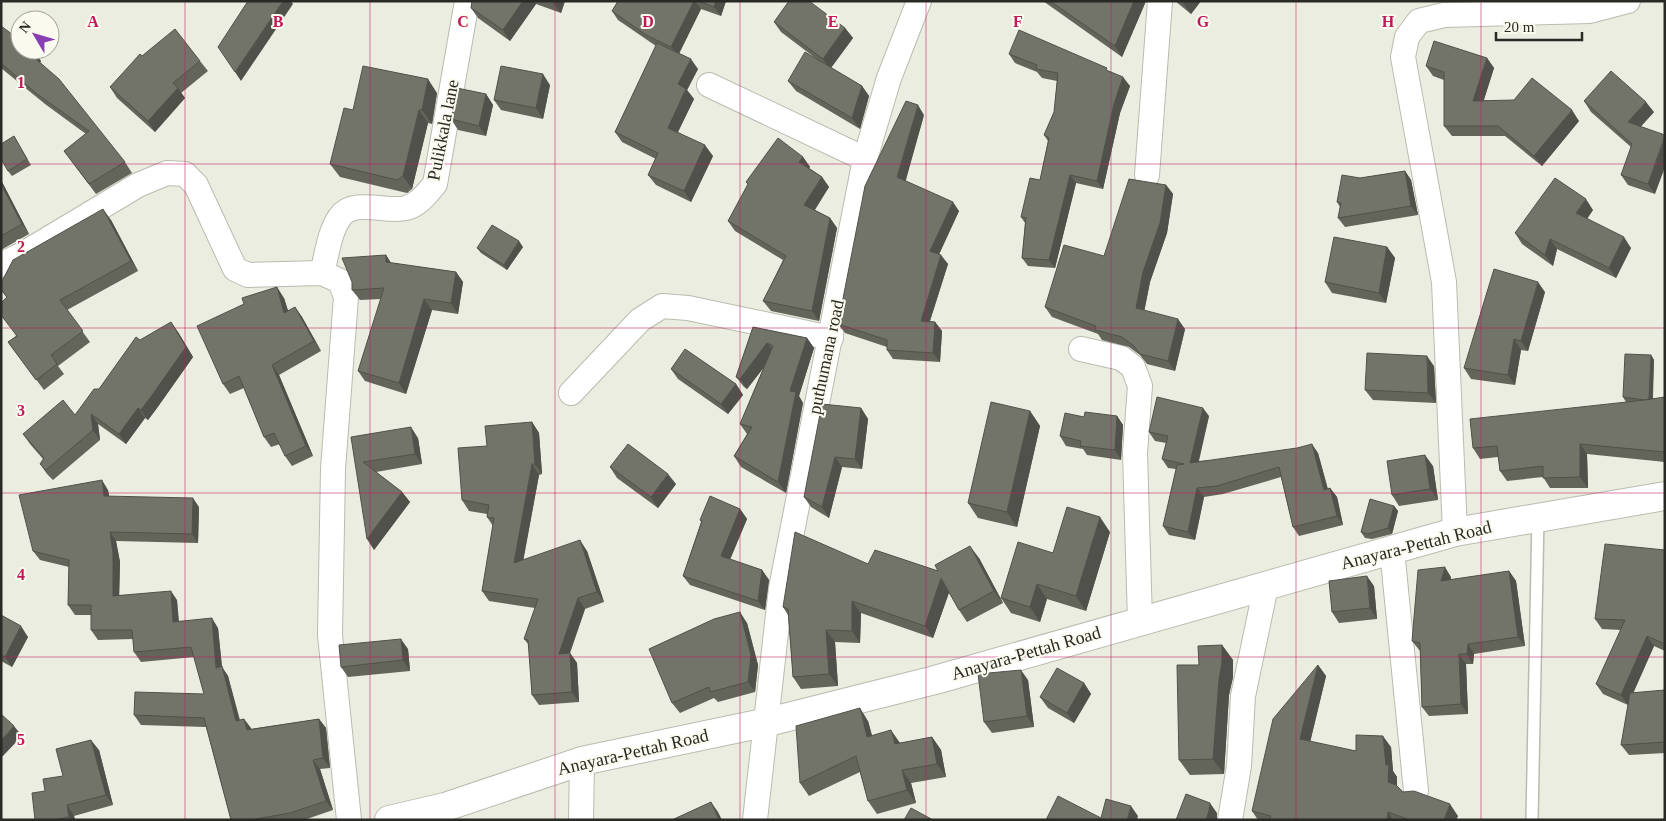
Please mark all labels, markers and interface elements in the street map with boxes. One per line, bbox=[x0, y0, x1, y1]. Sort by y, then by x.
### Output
north arrow bbox=[10, 10, 60, 60]
scale bar bbox=[1496, 10, 1582, 42]
text: A bbox=[87, 13, 99, 30]
text: B bbox=[273, 13, 284, 30]
text: C bbox=[457, 13, 469, 30]
text: D bbox=[642, 13, 654, 30]
text: E bbox=[828, 13, 838, 30]
text: F bbox=[1013, 13, 1023, 30]
text: G bbox=[1197, 13, 1210, 30]
text: H bbox=[1382, 13, 1395, 30]
text: N bbox=[16, 19, 34, 36]
text: 20 m bbox=[1504, 19, 1535, 35]
text: 1 bbox=[17, 74, 25, 91]
street label: Pulikkala lane bbox=[423, 78, 463, 182]
text: 2 bbox=[17, 238, 25, 255]
street label: puthumana road bbox=[804, 298, 848, 416]
text: 3 bbox=[17, 402, 25, 419]
street label: Anayara-Pettah Road bbox=[1339, 517, 1493, 573]
text: 4 bbox=[17, 566, 25, 583]
street label: Anayara-Pettah Road bbox=[949, 622, 1103, 684]
street label: Anayara-Pettah Road bbox=[556, 725, 710, 779]
text: 5 bbox=[17, 731, 25, 748]

